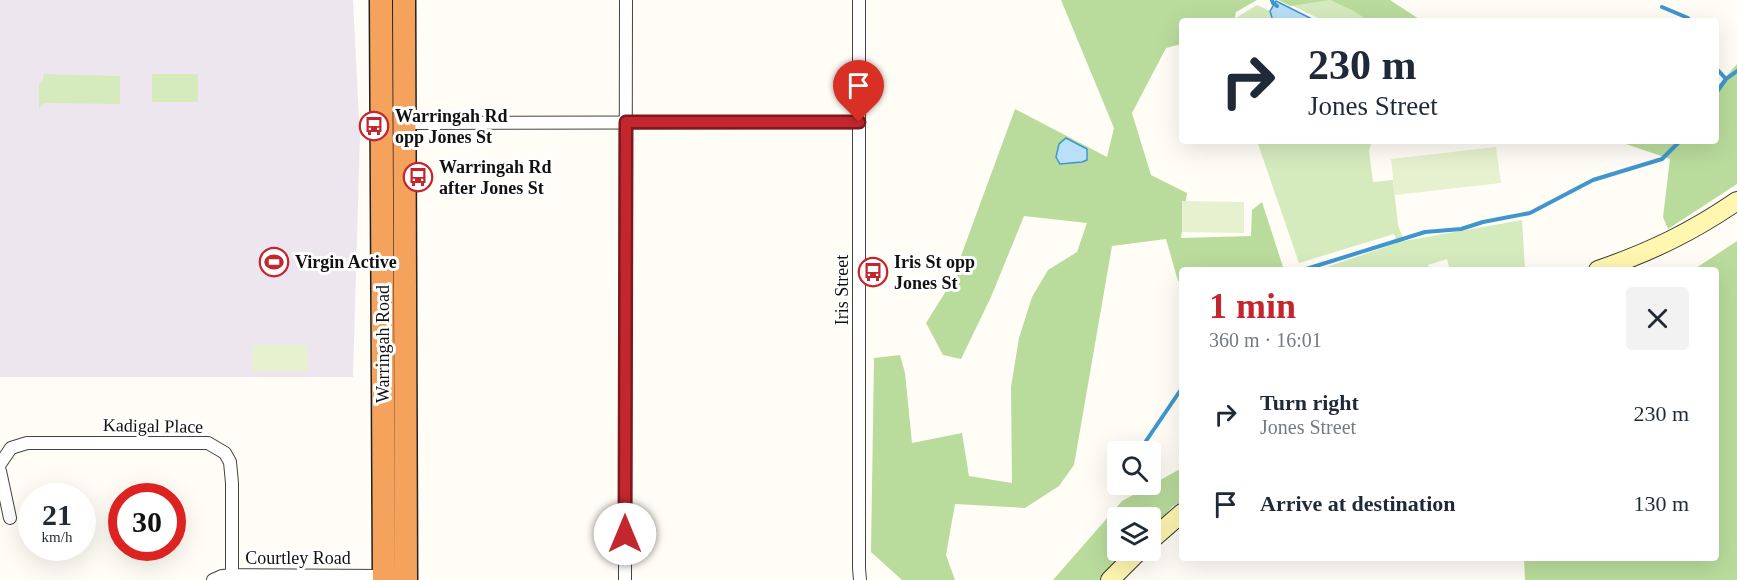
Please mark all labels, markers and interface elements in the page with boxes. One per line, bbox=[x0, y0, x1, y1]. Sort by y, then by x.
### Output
icon: right bbox=[1209, 42, 1287, 120]
text: 230 m bbox=[1308, 42, 1417, 88]
pin bbox=[833, 60, 884, 122]
icon: arrive bbox=[842, 69, 875, 102]
text: Jones Street bbox=[1308, 91, 1438, 121]
place label: Warringah Rd opp Jones St bbox=[395, 106, 508, 147]
bus stop icon: Warringah Rd opp Jones St bbox=[358, 110, 390, 142]
place label: Warringah Rd after Jones St bbox=[439, 157, 552, 198]
bus stop icon: Warringah Rd after Jones St bbox=[402, 161, 434, 193]
sports icon: Virgin Active bbox=[258, 246, 290, 278]
place label: Virgin Active bbox=[295, 252, 397, 272]
place label: Iris St opp Jones St bbox=[894, 252, 975, 293]
street label: Iris Street bbox=[832, 255, 852, 325]
bus stop icon: Iris St opp Jones St bbox=[857, 256, 889, 288]
street label: Warringah Road bbox=[373, 285, 393, 403]
text: 1 min bbox=[1209, 286, 1296, 326]
button: close bbox=[1626, 287, 1689, 350]
text: 360 m · 16:01 bbox=[1209, 329, 1322, 351]
text: Turn right bbox=[1260, 390, 1359, 415]
icon: right bbox=[1209, 398, 1242, 431]
text: 230 m bbox=[1633, 401, 1689, 426]
street label: Kadigal Place bbox=[103, 415, 203, 437]
text: Jones Street bbox=[1260, 416, 1356, 438]
map controls bbox=[1107, 441, 1161, 561]
button: search bbox=[1107, 441, 1161, 495]
speed limit sign: 30 bbox=[108, 483, 186, 561]
icon: arrive bbox=[1209, 488, 1242, 521]
text: Arrive at destination bbox=[1260, 491, 1456, 516]
text: 130 m bbox=[1633, 491, 1689, 516]
text: 21 bbox=[42, 498, 72, 531]
position arrow bbox=[593, 502, 657, 566]
button: layers bbox=[1107, 507, 1161, 561]
text: km/h bbox=[42, 529, 72, 545]
street label: Courtley Road bbox=[245, 548, 351, 568]

